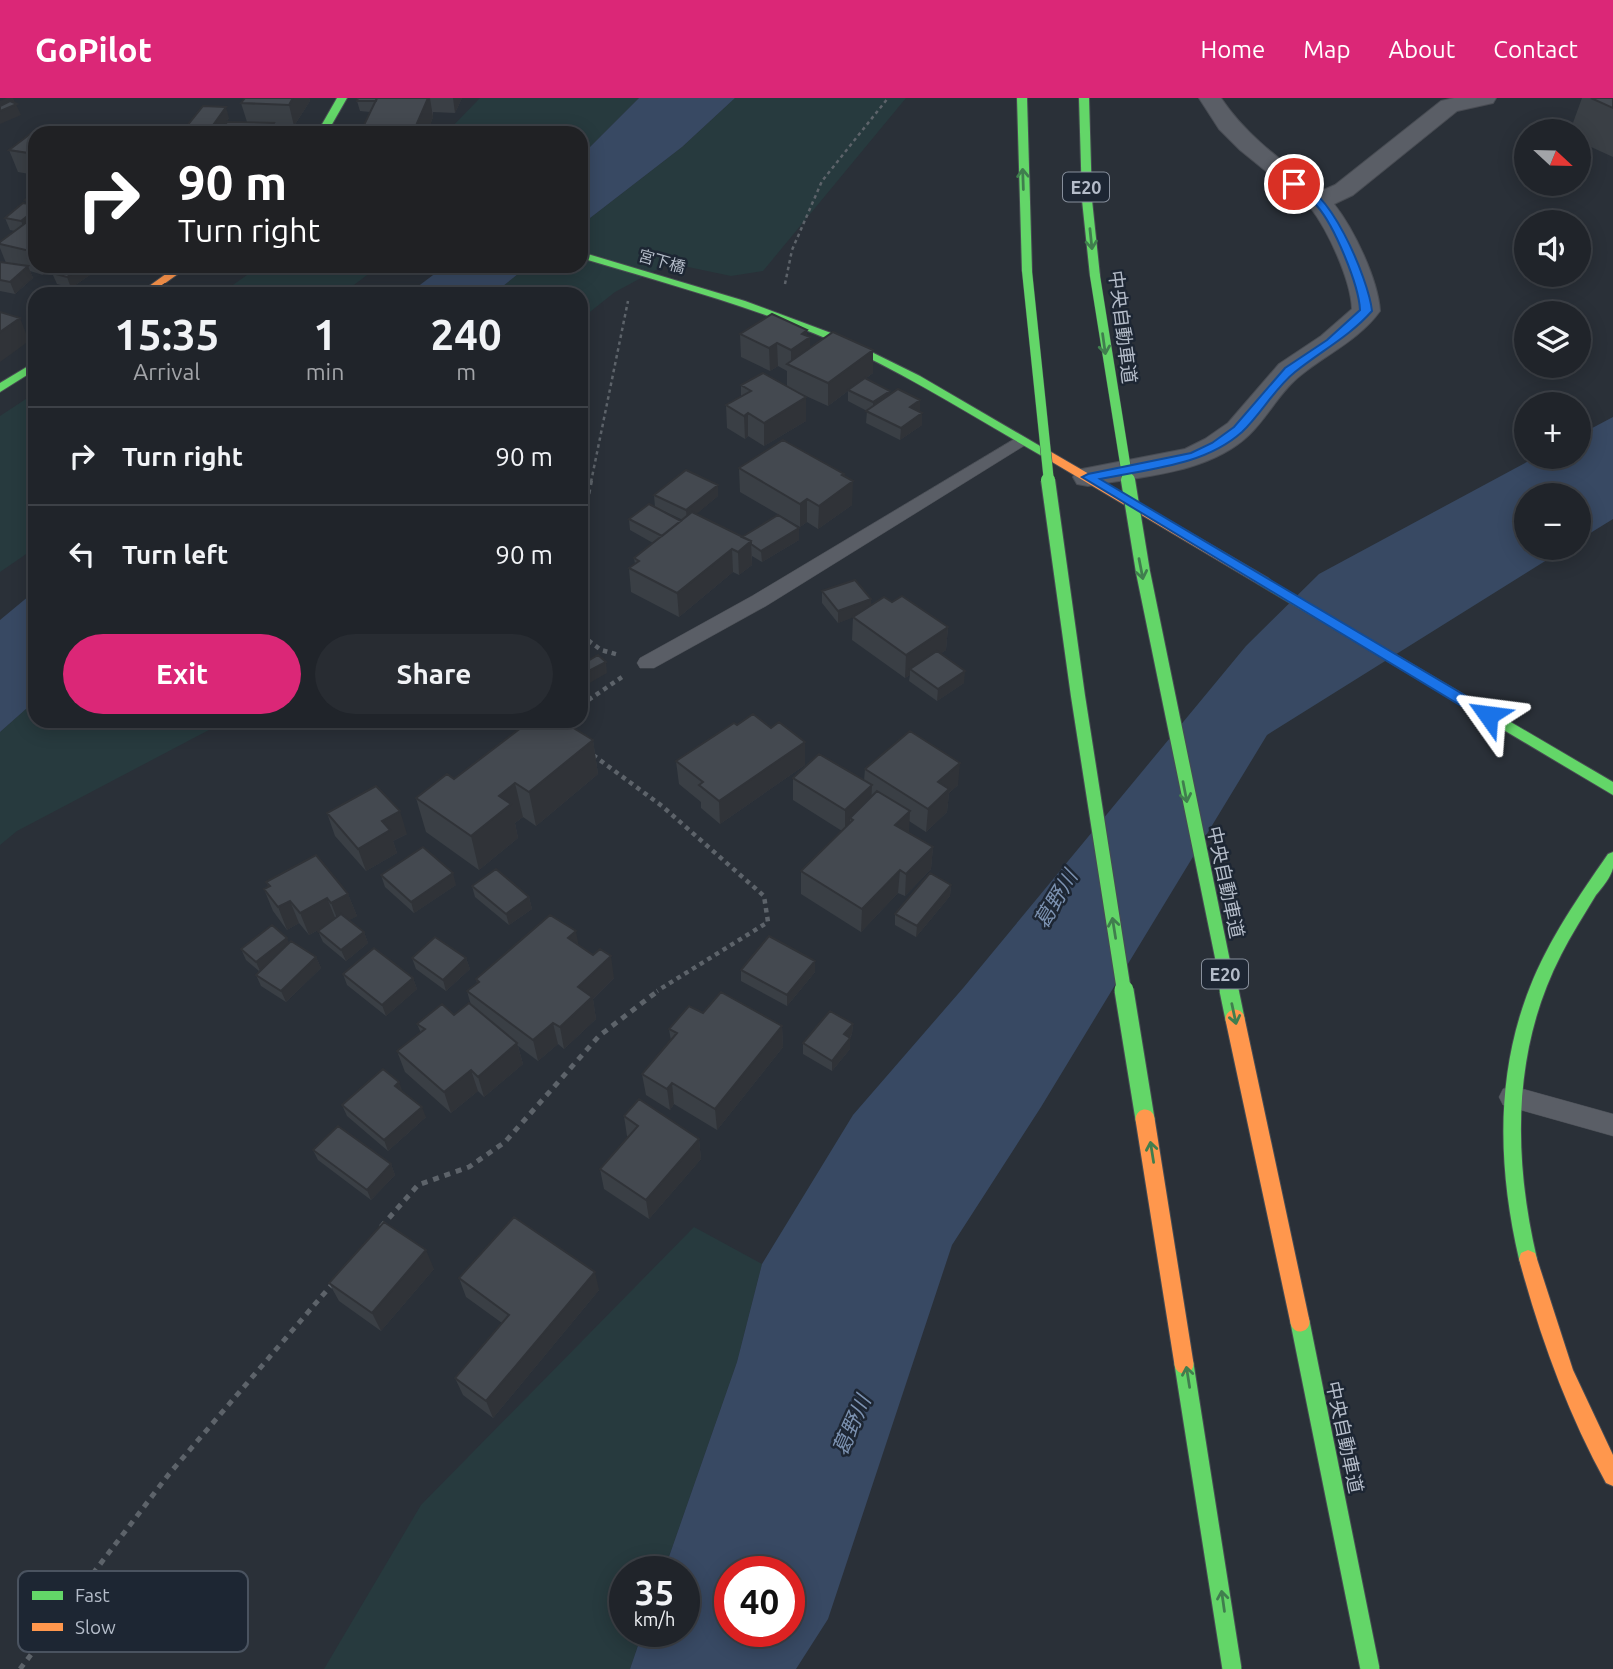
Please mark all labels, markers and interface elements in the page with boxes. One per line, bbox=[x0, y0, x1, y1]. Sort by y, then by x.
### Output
text: GoPilot bbox=[35, 31, 152, 68]
text: Home bbox=[1200, 36, 1265, 63]
text: Map bbox=[1303, 36, 1350, 63]
text: About bbox=[1388, 36, 1455, 63]
text: Contact bbox=[1493, 36, 1578, 63]
north arrow bbox=[1514, 119, 1591, 196]
map controls bbox=[1514, 119, 1591, 560]
icon: right bbox=[63, 154, 154, 245]
text: 90 m bbox=[178, 154, 287, 209]
pin bbox=[1264, 154, 1324, 214]
icon: arrive bbox=[1275, 165, 1313, 203]
one-way arrow bbox=[1016, 167, 1029, 190]
road number: E20 bbox=[1063, 172, 1109, 202]
button: sound bbox=[1514, 210, 1591, 287]
text: Turn right bbox=[178, 212, 320, 248]
one-way arrow bbox=[1085, 228, 1098, 250]
street label: 宮下橋 bbox=[636, 246, 688, 276]
street label: 中央自動車道 bbox=[1105, 269, 1141, 385]
button: layers bbox=[1514, 301, 1591, 378]
text: 15:35 bbox=[114, 311, 219, 358]
text: 1 bbox=[313, 311, 337, 358]
text: 240 bbox=[431, 311, 502, 358]
one-way arrow bbox=[1098, 332, 1111, 355]
text: Arrival bbox=[133, 359, 200, 384]
text: min bbox=[306, 359, 344, 384]
text: m bbox=[456, 359, 476, 384]
button: + bbox=[1514, 392, 1591, 469]
icon: right bbox=[63, 437, 101, 475]
text: Turn right bbox=[122, 442, 243, 471]
text: 90 m bbox=[495, 442, 553, 471]
button: − bbox=[1514, 483, 1591, 560]
icon: left bbox=[63, 535, 101, 573]
text: Turn left bbox=[122, 540, 228, 569]
text: 90 m bbox=[495, 540, 553, 569]
one-way arrow bbox=[1135, 557, 1148, 579]
button: Exit bbox=[63, 634, 301, 714]
button: Share bbox=[315, 634, 553, 714]
position arrow bbox=[1451, 678, 1525, 752]
one-way arrow bbox=[1179, 780, 1193, 803]
street label: 中央自動車道 bbox=[1203, 824, 1249, 940]
water label: 葛野川 bbox=[1028, 864, 1083, 932]
one-way arrow bbox=[1107, 917, 1121, 939]
road number: E20 bbox=[1202, 960, 1248, 988]
one-way arrow bbox=[1228, 1002, 1241, 1025]
one-way arrow bbox=[1145, 1141, 1158, 1164]
one-way arrow bbox=[1181, 1366, 1194, 1389]
street label: 中央自動車道 bbox=[1322, 1379, 1368, 1495]
water label: 葛野川 bbox=[827, 1390, 876, 1459]
speed limit sign: 40 bbox=[714, 1556, 805, 1647]
legend bbox=[18, 1571, 248, 1652]
text: 35 bbox=[635, 1572, 674, 1612]
text: Fast bbox=[75, 1584, 110, 1606]
one-way arrow bbox=[1216, 1591, 1229, 1613]
text: km/h bbox=[634, 1609, 675, 1629]
text: Slow bbox=[75, 1616, 116, 1638]

